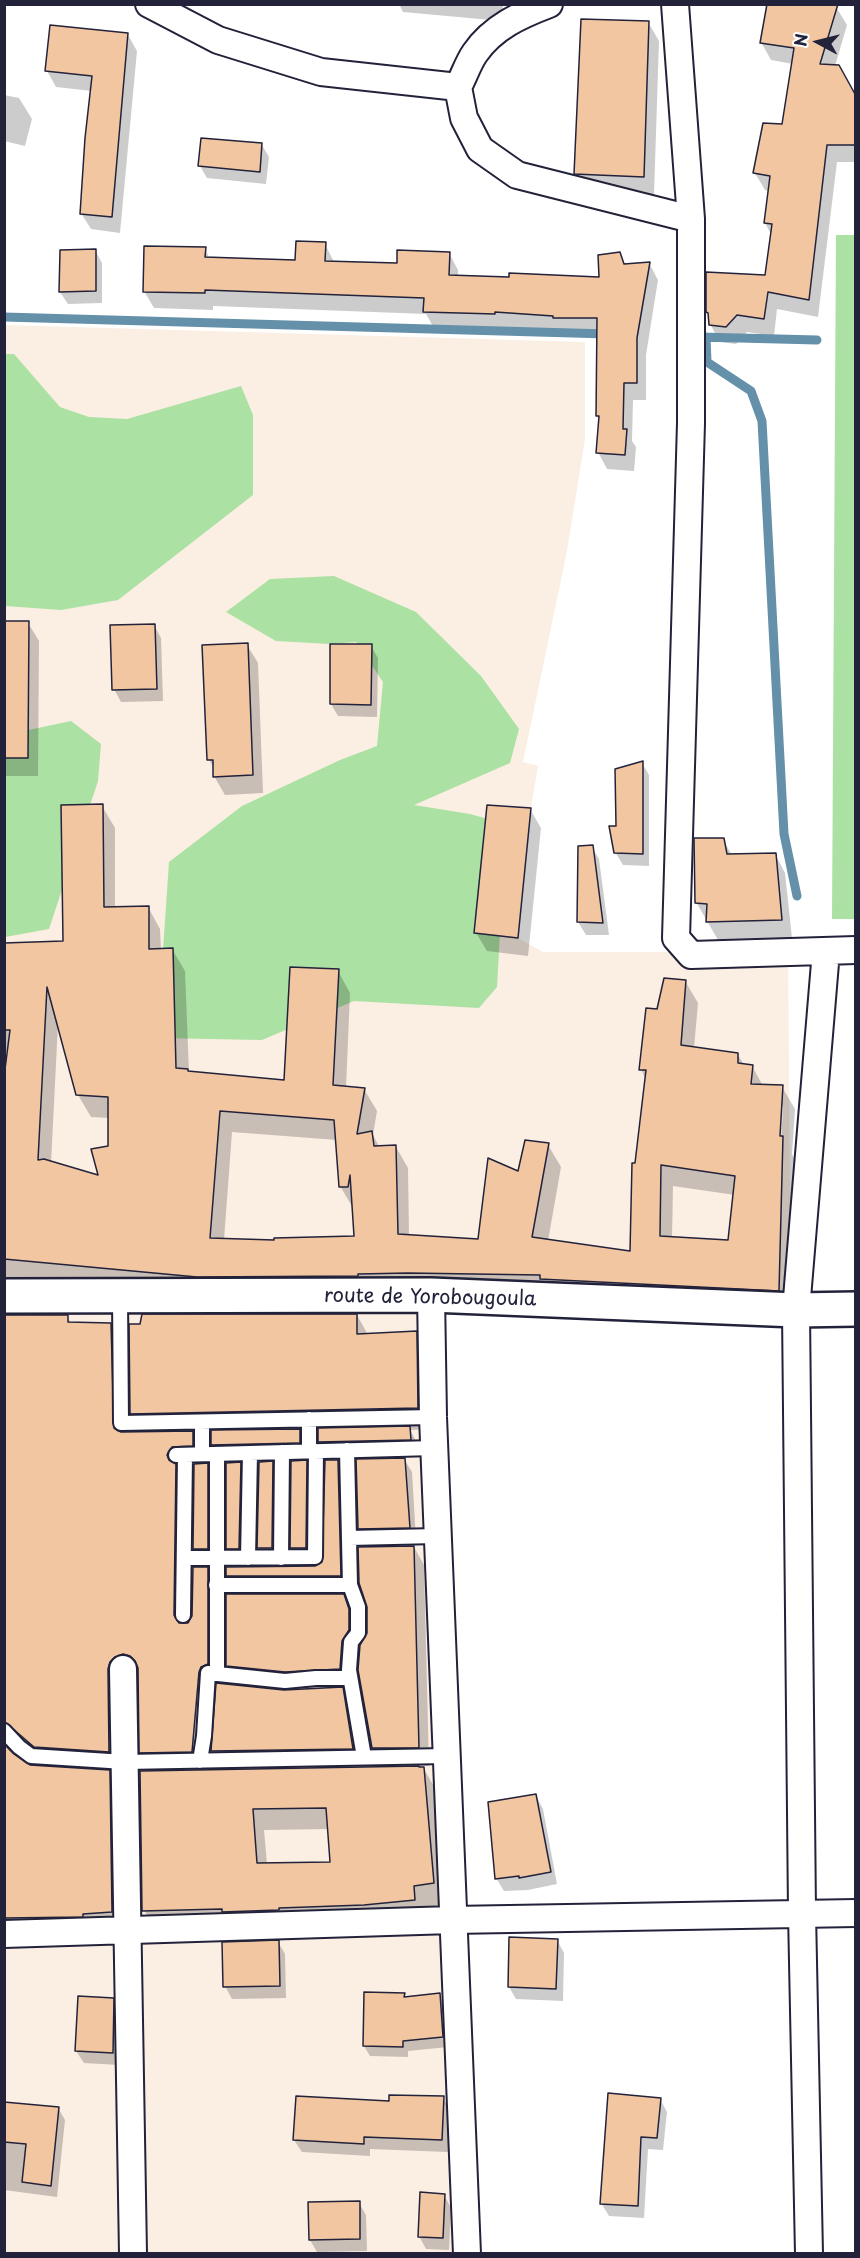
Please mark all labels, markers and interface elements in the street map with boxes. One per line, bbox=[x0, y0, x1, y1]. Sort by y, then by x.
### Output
north arrow bbox=[788, 12, 848, 72]
text: N bbox=[787, 32, 813, 48]
street label: route de Yorobougoula bbox=[324, 1284, 536, 1312]

